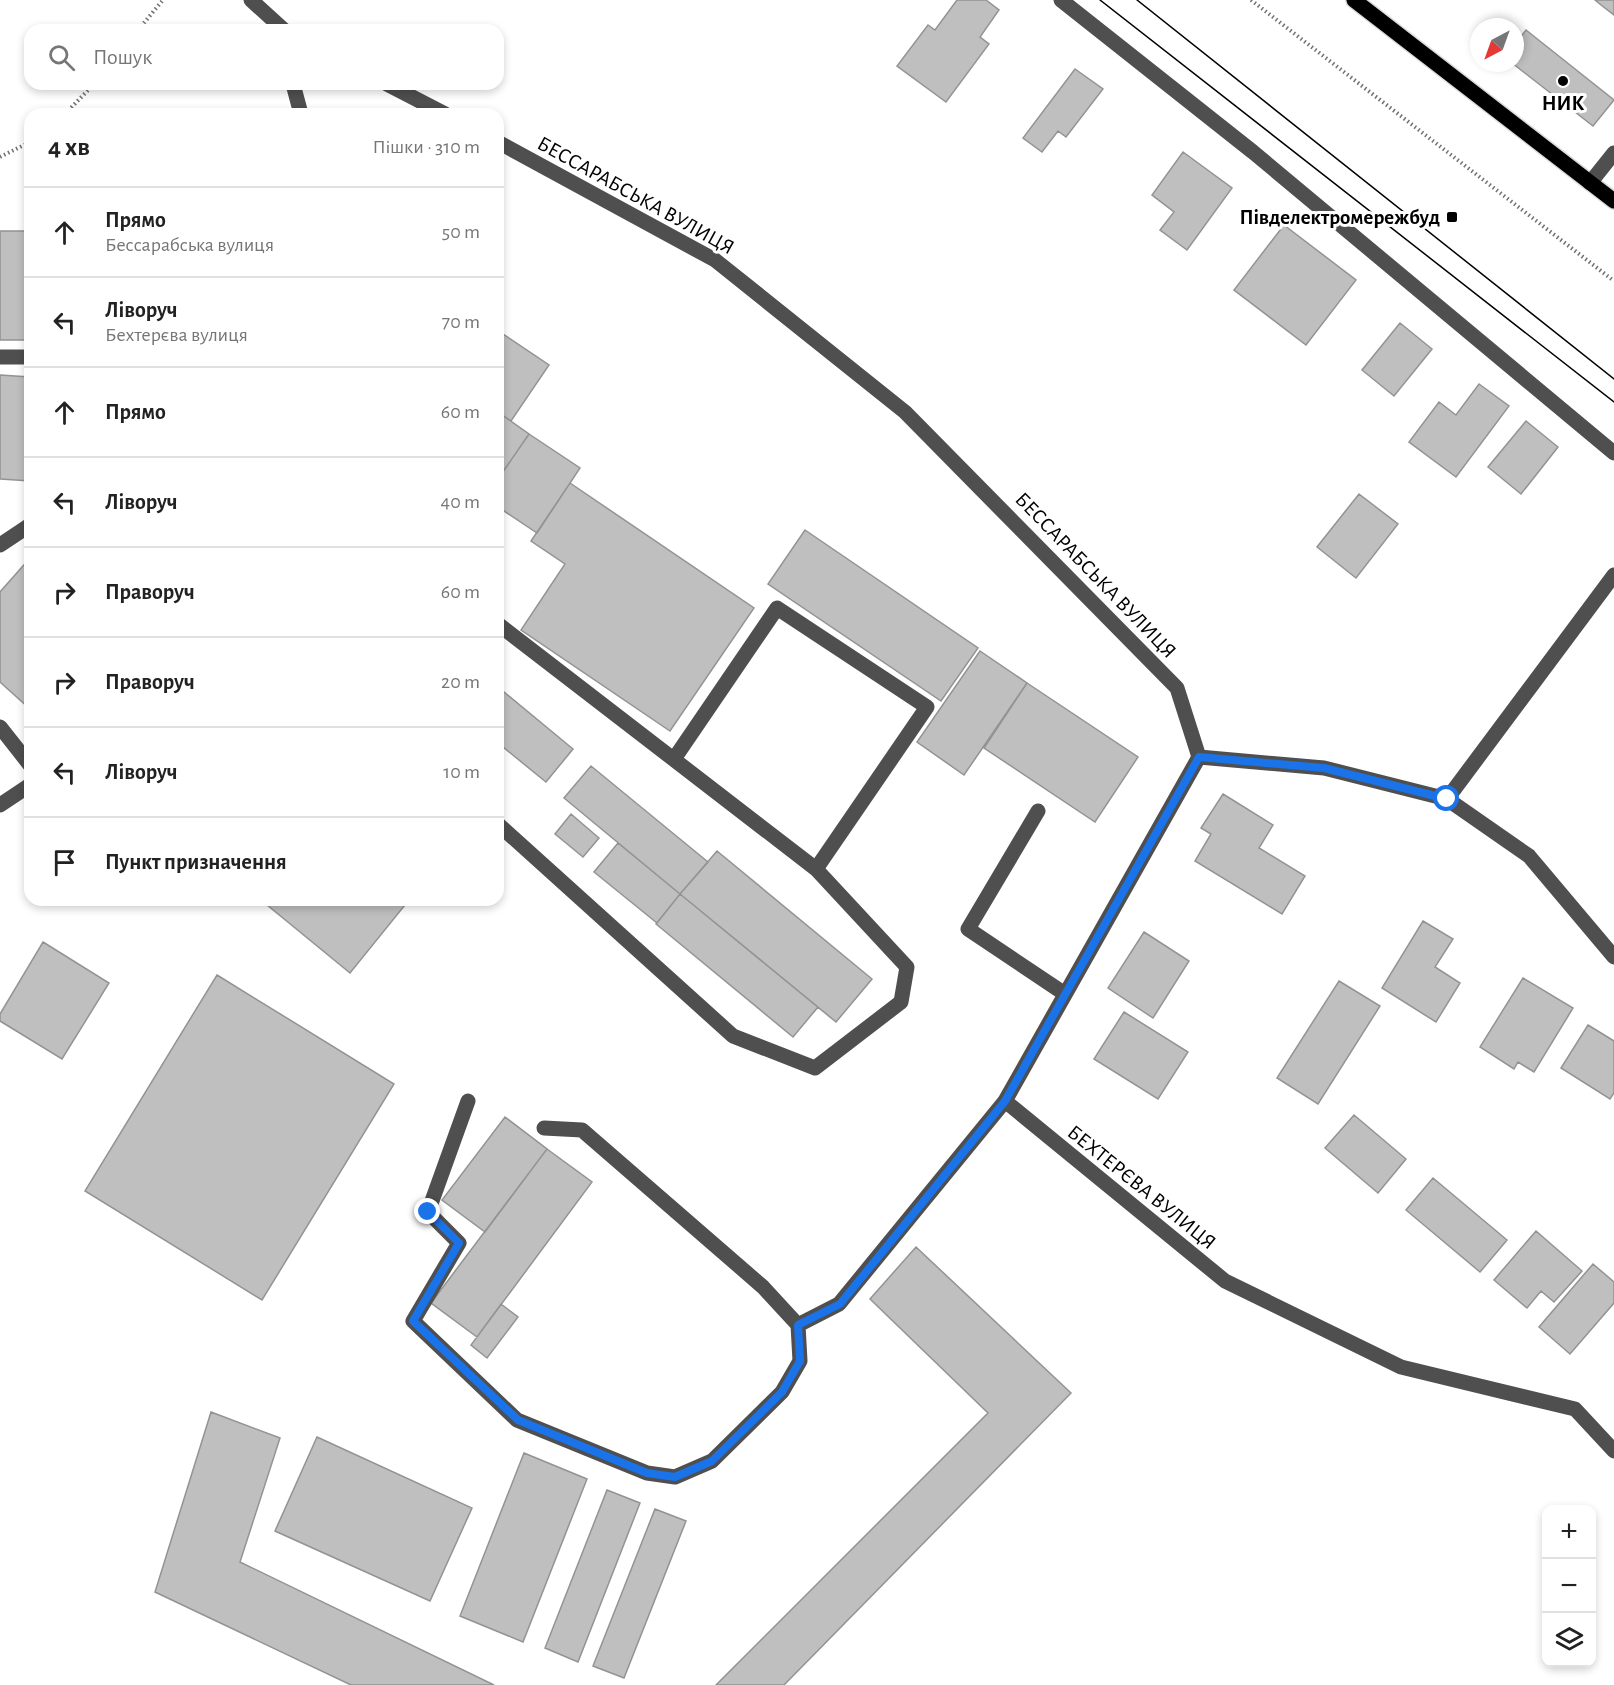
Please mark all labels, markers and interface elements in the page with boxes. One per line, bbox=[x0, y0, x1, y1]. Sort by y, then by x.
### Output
north arrow bbox=[1470, 18, 1524, 72]
search box bbox=[24, 24, 504, 90]
icon: search bbox=[45, 41, 78, 74]
text: Пошук bbox=[93, 46, 152, 68]
marker: НИК bbox=[1556, 74, 1570, 88]
place label: НИК bbox=[1542, 93, 1584, 114]
street label: БЕССАРАБСЬКА ВУЛИЦЯ bbox=[534, 133, 738, 258]
text: 4 хв bbox=[48, 134, 90, 160]
text: Пішки · 310 m bbox=[372, 137, 480, 157]
place label: Півделектромережбуд bbox=[1239, 207, 1440, 228]
text: Прямо bbox=[105, 209, 166, 231]
marker: Півделектромережбуд bbox=[1445, 210, 1459, 224]
icon: ahead bbox=[48, 216, 81, 249]
text: 50 m bbox=[442, 222, 480, 242]
text: Бессарабська вулиця bbox=[105, 235, 274, 255]
text: Ліворуч bbox=[105, 299, 178, 321]
icon: left bbox=[48, 306, 81, 339]
text: 70 m bbox=[442, 312, 480, 332]
text: Бехтерєва вулиця bbox=[105, 325, 248, 345]
icon: ahead bbox=[48, 396, 81, 429]
text: Прямо bbox=[105, 401, 166, 423]
text: 60 m bbox=[441, 402, 480, 422]
icon: left bbox=[48, 486, 81, 519]
street label: БЕССАРАБСЬКА ВУЛИЦЯ bbox=[1011, 488, 1180, 662]
text: Ліворуч bbox=[105, 491, 178, 513]
text: 40 m bbox=[441, 492, 480, 512]
icon: right bbox=[48, 576, 81, 609]
text: Праворуч bbox=[105, 581, 195, 603]
text: 60 m bbox=[441, 582, 480, 602]
icon: right bbox=[48, 666, 81, 699]
text: Праворуч bbox=[105, 671, 195, 693]
text: 20 m bbox=[441, 672, 480, 692]
icon: left bbox=[48, 756, 81, 789]
text: Ліворуч bbox=[105, 761, 178, 783]
text: 10 m bbox=[443, 762, 480, 782]
route start bbox=[1433, 785, 1459, 811]
icon: arrive bbox=[48, 846, 81, 879]
text: Пункт призначення bbox=[105, 851, 287, 873]
street label: БЕХТЕРЄВА ВУЛИЦЯ bbox=[1063, 1121, 1220, 1254]
route end bbox=[414, 1198, 440, 1224]
map controls bbox=[1542, 1505, 1596, 1667]
button: + bbox=[1542, 1505, 1596, 1559]
button: − bbox=[1542, 1559, 1596, 1613]
button: layers bbox=[1542, 1613, 1596, 1667]

